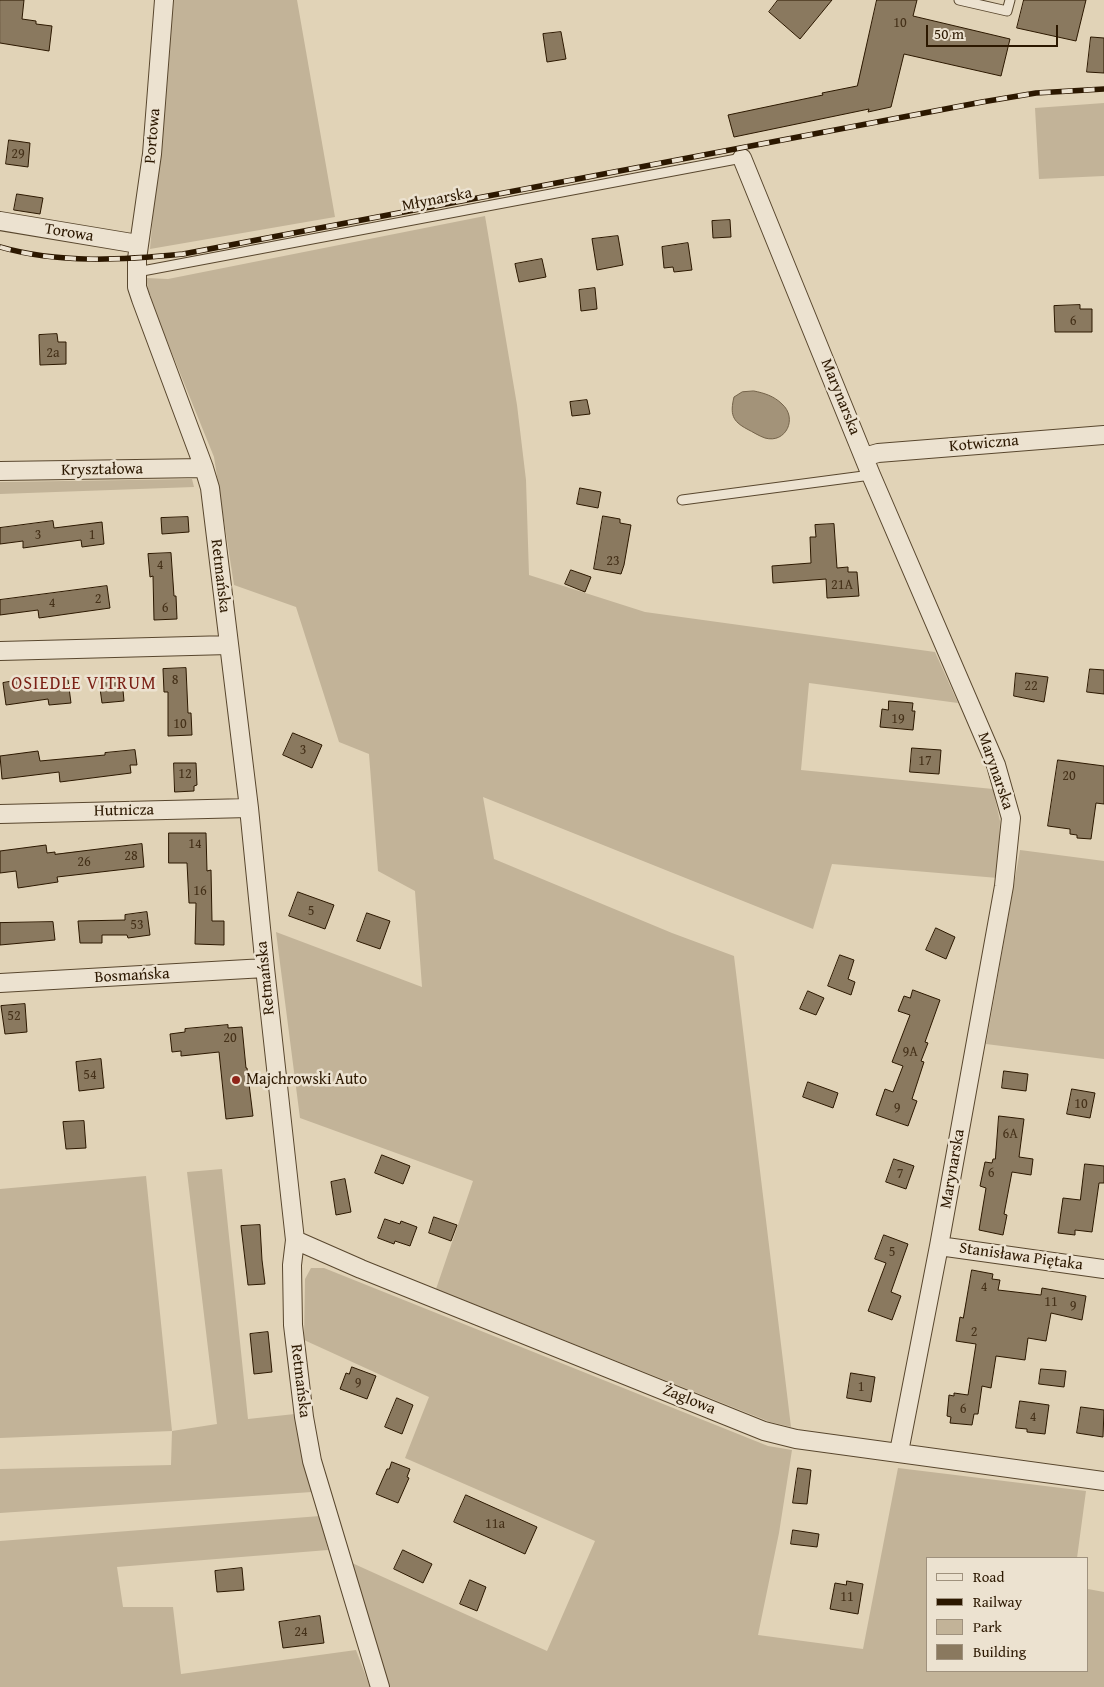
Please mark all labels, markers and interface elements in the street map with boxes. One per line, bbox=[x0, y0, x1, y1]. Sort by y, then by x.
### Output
house number: 10 bbox=[893, 15, 907, 31]
scale bar bbox=[929, 15, 1062, 47]
text: 50 m bbox=[934, 23, 964, 44]
street label: Portowa bbox=[141, 107, 165, 165]
house number: 29 bbox=[11, 146, 25, 162]
street label: Młynarska bbox=[400, 184, 474, 216]
street label: Torowa bbox=[43, 220, 95, 246]
house number: 6 bbox=[1070, 313, 1076, 329]
house number: 2a bbox=[46, 345, 60, 361]
street label: Marynarska bbox=[816, 356, 864, 438]
street label: Kotwiczna bbox=[948, 431, 1020, 457]
street label: Kryształowa bbox=[61, 460, 143, 480]
house number: 3 bbox=[35, 527, 41, 543]
house number: 1 bbox=[89, 527, 95, 543]
street label: Retmańska bbox=[206, 538, 234, 614]
house number: 23 bbox=[606, 553, 620, 569]
house number: 4 bbox=[157, 557, 163, 573]
house number: 21A bbox=[831, 577, 853, 593]
house number: 2 bbox=[95, 591, 101, 607]
house number: 4 bbox=[49, 595, 55, 611]
house number: 6 bbox=[162, 600, 168, 616]
house number: 8 bbox=[172, 672, 178, 688]
district label: OSIEDLE VITRUM bbox=[9, 673, 159, 695]
house number: 22 bbox=[1024, 678, 1038, 694]
house number: 19 bbox=[891, 711, 905, 727]
house number: 10 bbox=[173, 716, 187, 732]
street label: Marynarska bbox=[973, 730, 1017, 812]
house number: 3 bbox=[300, 742, 306, 758]
house number: 17 bbox=[918, 753, 932, 769]
house number: 12 bbox=[178, 766, 192, 782]
house number: 20 bbox=[1062, 768, 1076, 784]
street label: Hutnicza bbox=[94, 801, 154, 821]
house number: 14 bbox=[188, 836, 202, 852]
house number: 28 bbox=[124, 848, 138, 864]
house number: 26 bbox=[77, 854, 91, 870]
house number: 16 bbox=[193, 883, 207, 899]
house number: 5 bbox=[308, 903, 314, 919]
house number: 53 bbox=[130, 917, 144, 933]
street label: Retmańska bbox=[253, 940, 279, 1016]
street label: Bosmańska bbox=[94, 964, 170, 988]
house number: 52 bbox=[7, 1008, 21, 1024]
house number: 20 bbox=[223, 1030, 237, 1046]
house number: 9A bbox=[902, 1044, 918, 1060]
house number: 54 bbox=[83, 1067, 97, 1083]
place label: Majchrowski Auto bbox=[246, 1070, 367, 1090]
marker: Majchrowski Auto bbox=[230, 1074, 242, 1086]
house number: 10 bbox=[1074, 1096, 1088, 1112]
house number: 9 bbox=[894, 1100, 900, 1116]
house number: 6A bbox=[1002, 1126, 1018, 1142]
street label: Marynarska bbox=[937, 1128, 969, 1210]
house number: 6 bbox=[988, 1165, 994, 1181]
house number: 7 bbox=[897, 1166, 903, 1182]
street label: Stanisława Piętaka bbox=[958, 1239, 1084, 1275]
house number: 5 bbox=[889, 1244, 895, 1260]
house number: 4 bbox=[981, 1279, 987, 1295]
house number: 11 bbox=[1044, 1294, 1058, 1310]
house number: 9 bbox=[1070, 1298, 1076, 1314]
house number: 2 bbox=[971, 1324, 977, 1340]
street label: Retmańska bbox=[286, 1343, 314, 1419]
house number: 9 bbox=[355, 1375, 361, 1391]
house number: 1 bbox=[858, 1379, 864, 1395]
street label: Żaglowa bbox=[660, 1381, 718, 1419]
house number: 6 bbox=[960, 1401, 966, 1417]
house number: 4 bbox=[1030, 1409, 1036, 1425]
house number: 11a bbox=[485, 1516, 505, 1532]
legend bbox=[926, 1557, 1089, 1672]
text: Road bbox=[973, 1566, 1004, 1587]
house number: 11 bbox=[840, 1589, 854, 1605]
text: Railway bbox=[973, 1591, 1022, 1612]
text: Park bbox=[973, 1616, 1002, 1637]
house number: 24 bbox=[294, 1624, 308, 1640]
text: Building bbox=[973, 1641, 1026, 1662]

